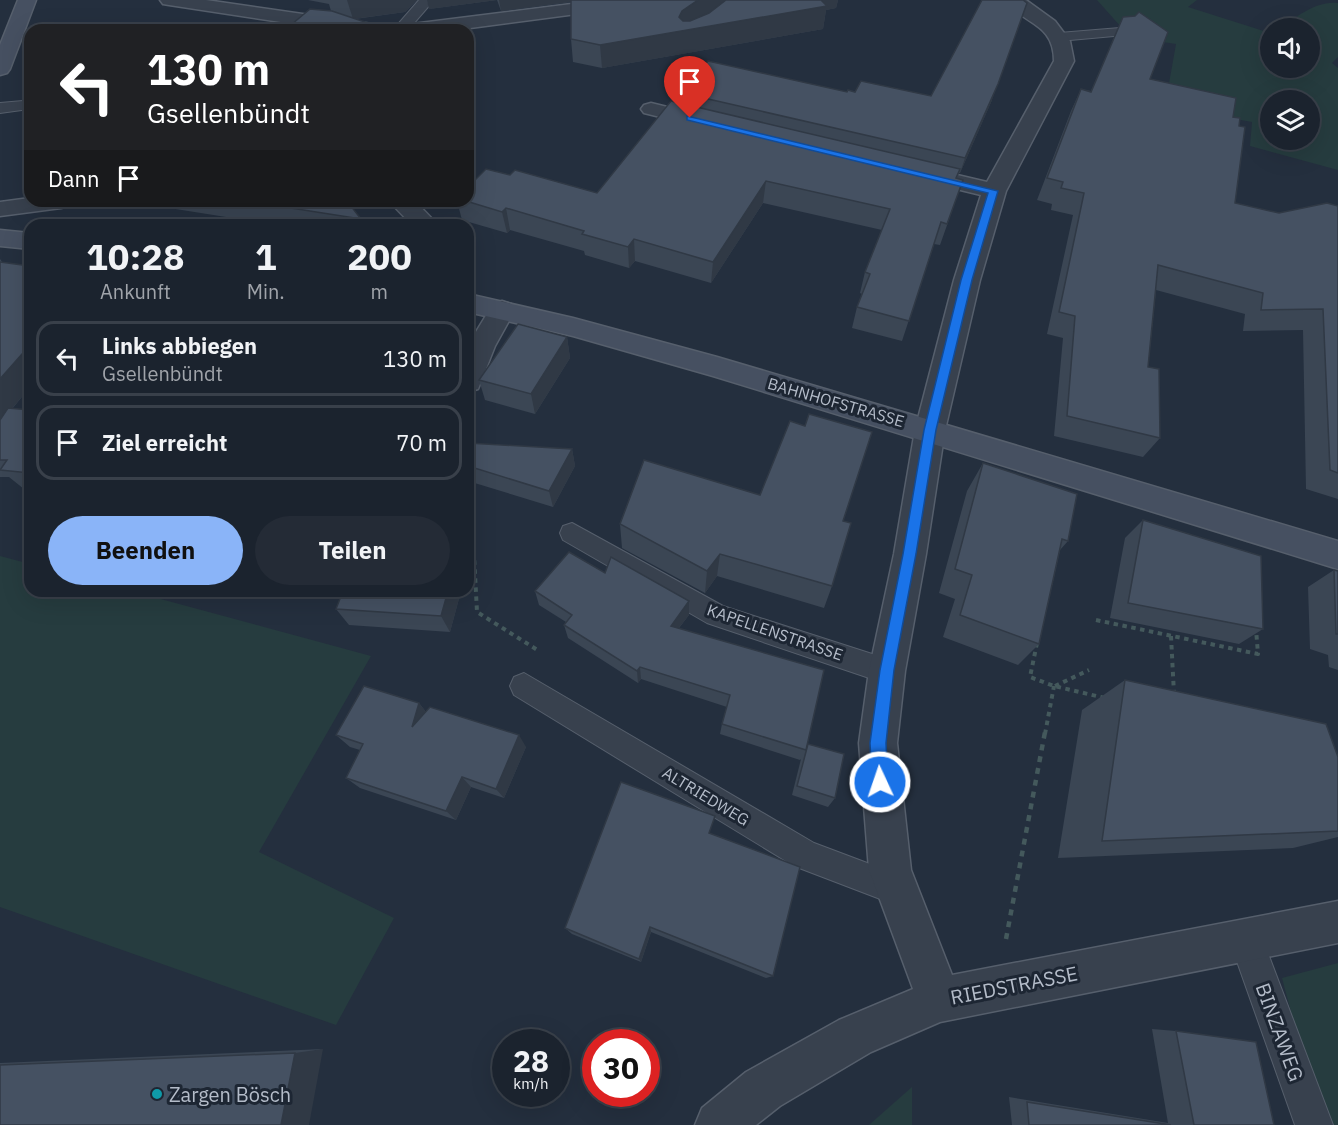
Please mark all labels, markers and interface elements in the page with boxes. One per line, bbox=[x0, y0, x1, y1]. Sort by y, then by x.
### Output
map controls bbox=[1260, 18, 1320, 150]
button: sound bbox=[1260, 18, 1320, 78]
text: 130 m bbox=[147, 42, 270, 97]
icon: left bbox=[48, 48, 126, 126]
pin bbox=[664, 56, 715, 118]
icon: arrive bbox=[673, 65, 706, 98]
button: layers bbox=[1260, 90, 1320, 150]
text: Gsellenbündt bbox=[147, 95, 310, 130]
icon: arrive bbox=[112, 162, 145, 195]
text: Dann bbox=[48, 164, 100, 193]
text: 10:28 bbox=[86, 233, 184, 280]
text: 1 bbox=[255, 233, 277, 280]
text: 200 bbox=[347, 233, 412, 280]
text: Ankunft bbox=[100, 278, 171, 305]
text: Min. bbox=[247, 278, 285, 305]
text: m bbox=[371, 278, 388, 305]
text: Links abbiegen bbox=[102, 331, 257, 360]
icon: left bbox=[51, 342, 84, 375]
text: 130 m bbox=[383, 344, 447, 373]
text: Gsellenbündt bbox=[102, 360, 223, 387]
street label: BAHNHOFSTRASSE bbox=[765, 373, 907, 431]
icon: arrive bbox=[51, 426, 84, 459]
text: Ziel erreicht bbox=[102, 428, 227, 457]
text: 70 m bbox=[396, 428, 447, 457]
button: Beenden bbox=[48, 516, 243, 585]
button: Teilen bbox=[255, 516, 450, 585]
street label: KAPELLENSTRASSE bbox=[704, 599, 846, 665]
position arrow bbox=[848, 750, 912, 814]
street label: ALTRIEDWEG bbox=[659, 762, 753, 830]
street label: RIEDSTRASSE bbox=[948, 959, 1080, 1011]
street label: BINZAWEG bbox=[1250, 979, 1310, 1085]
speed limit sign: 30 bbox=[582, 1029, 660, 1107]
text: 28 bbox=[513, 1041, 549, 1080]
text: km/h bbox=[513, 1074, 549, 1093]
place label: Zargen Bösch bbox=[169, 1081, 291, 1108]
marker: Zargen Bösch bbox=[150, 1087, 164, 1101]

